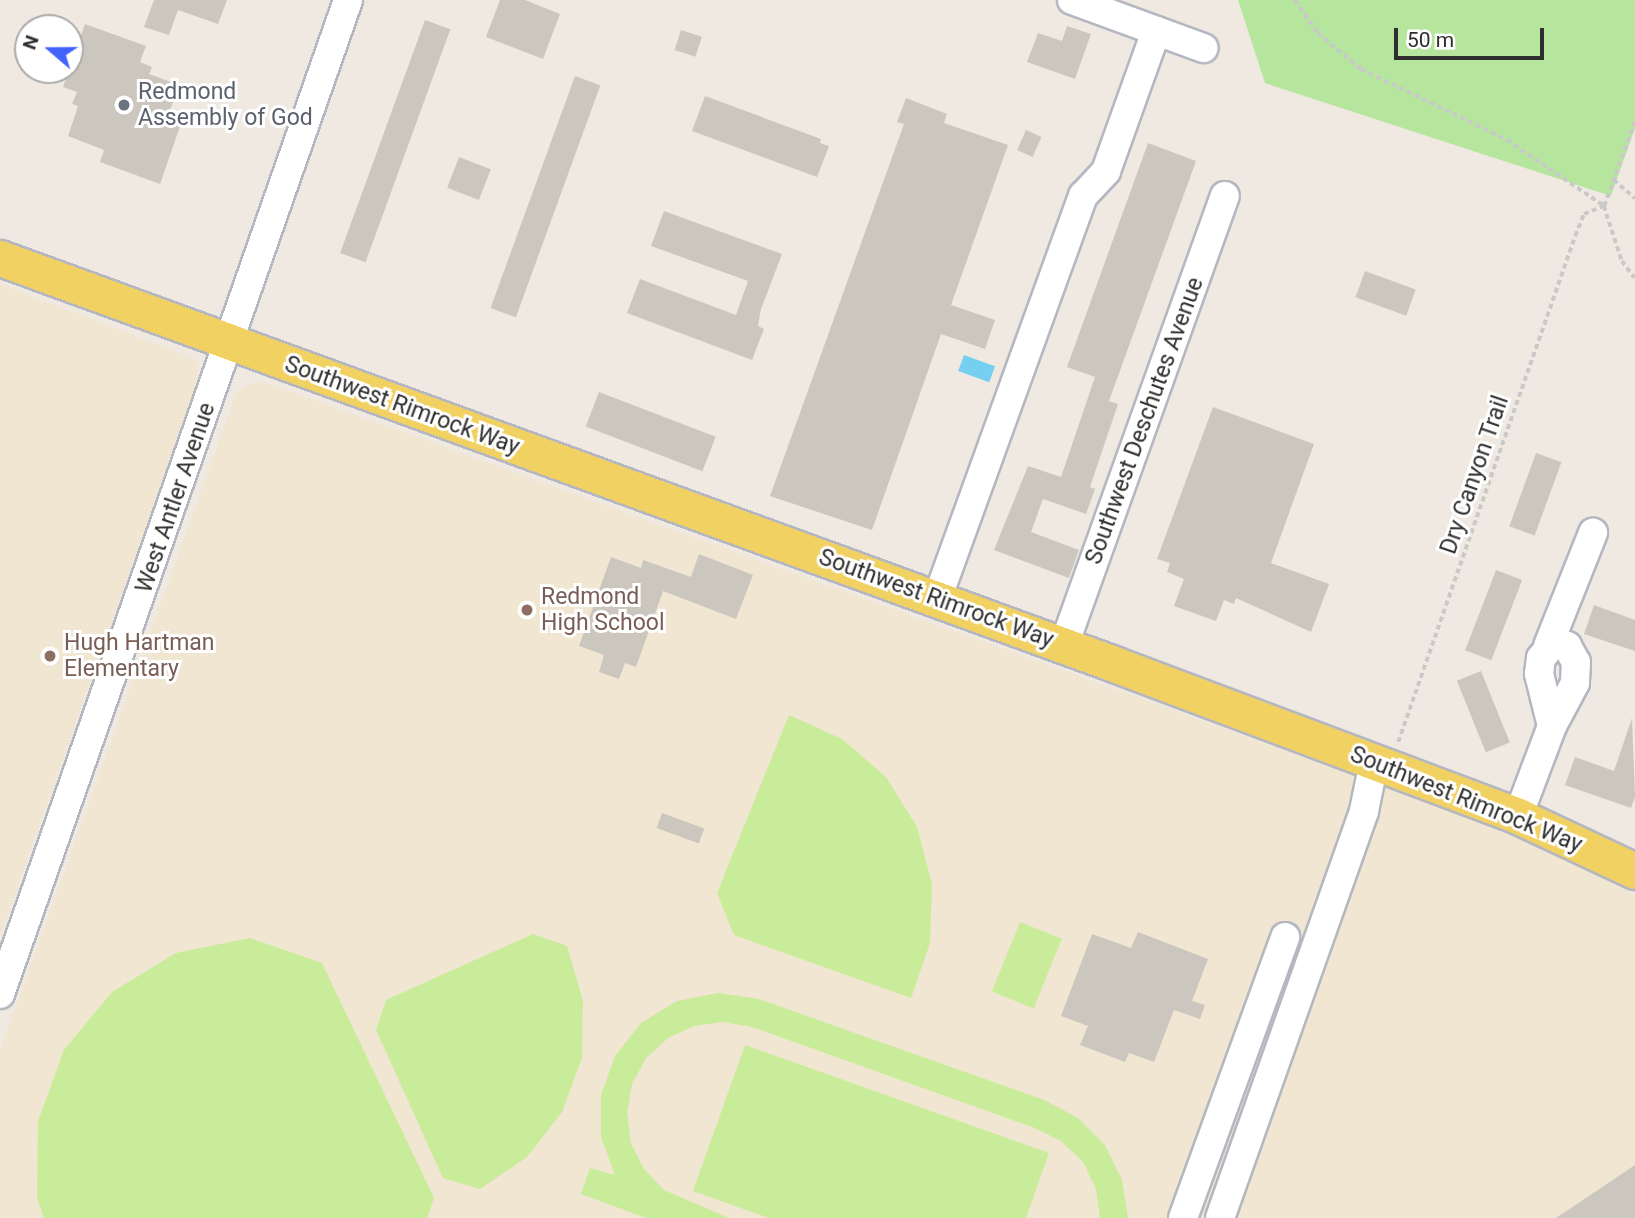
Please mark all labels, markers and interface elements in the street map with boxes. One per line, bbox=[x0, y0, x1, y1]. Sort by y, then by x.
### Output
north arrow bbox=[14, 14, 84, 84]
scale bar bbox=[1397, 14, 1548, 58]
text: 50 m bbox=[1407, 28, 1454, 52]
text: N bbox=[18, 32, 44, 53]
place label: Redmond Assembly of God bbox=[138, 78, 313, 132]
marker: Redmond Assembly of God bbox=[116, 97, 132, 113]
street label: Southwest Deschutes Avenue bbox=[1080, 274, 1210, 568]
street label: Southwest Rimrock Way bbox=[281, 351, 523, 461]
street label: Dry Canyon Trail bbox=[1435, 392, 1515, 558]
street label: West Antler Avenue bbox=[131, 399, 221, 597]
street label: Southwest Rimrock Way bbox=[815, 544, 1057, 654]
place label: Redmond High School bbox=[541, 583, 664, 637]
marker: Redmond High School bbox=[519, 602, 535, 618]
place label: Hugh Hartman Elementary bbox=[64, 629, 215, 683]
marker: Hugh Hartman Elementary bbox=[42, 648, 58, 664]
street label: Southwest Rimrock Way bbox=[1346, 741, 1586, 859]

